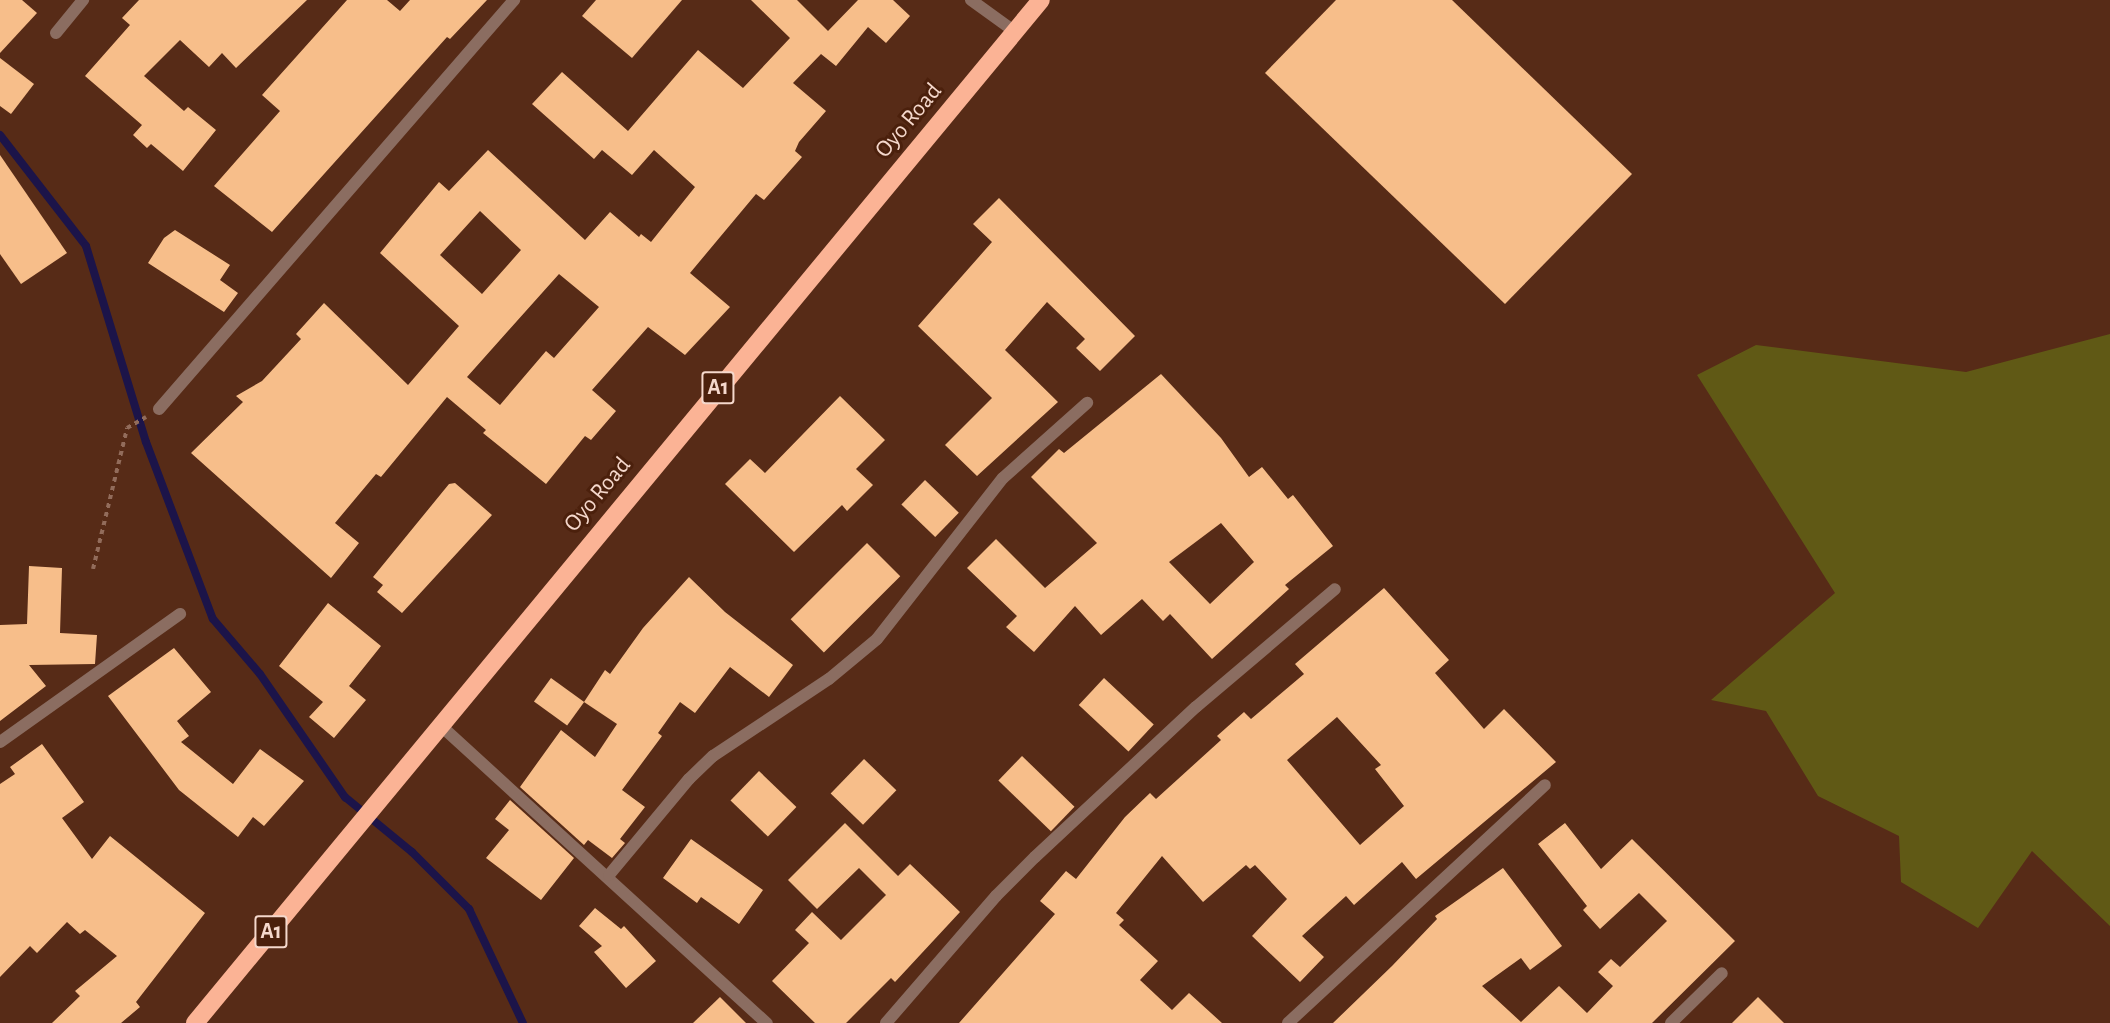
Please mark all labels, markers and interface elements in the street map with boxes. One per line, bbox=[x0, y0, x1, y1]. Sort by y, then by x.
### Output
street label: Oyo Road bbox=[869, 78, 949, 164]
road number: A1 bbox=[700, 369, 736, 407]
street label: Oyo Road bbox=[558, 452, 638, 538]
road number: A1 bbox=[253, 913, 289, 951]

